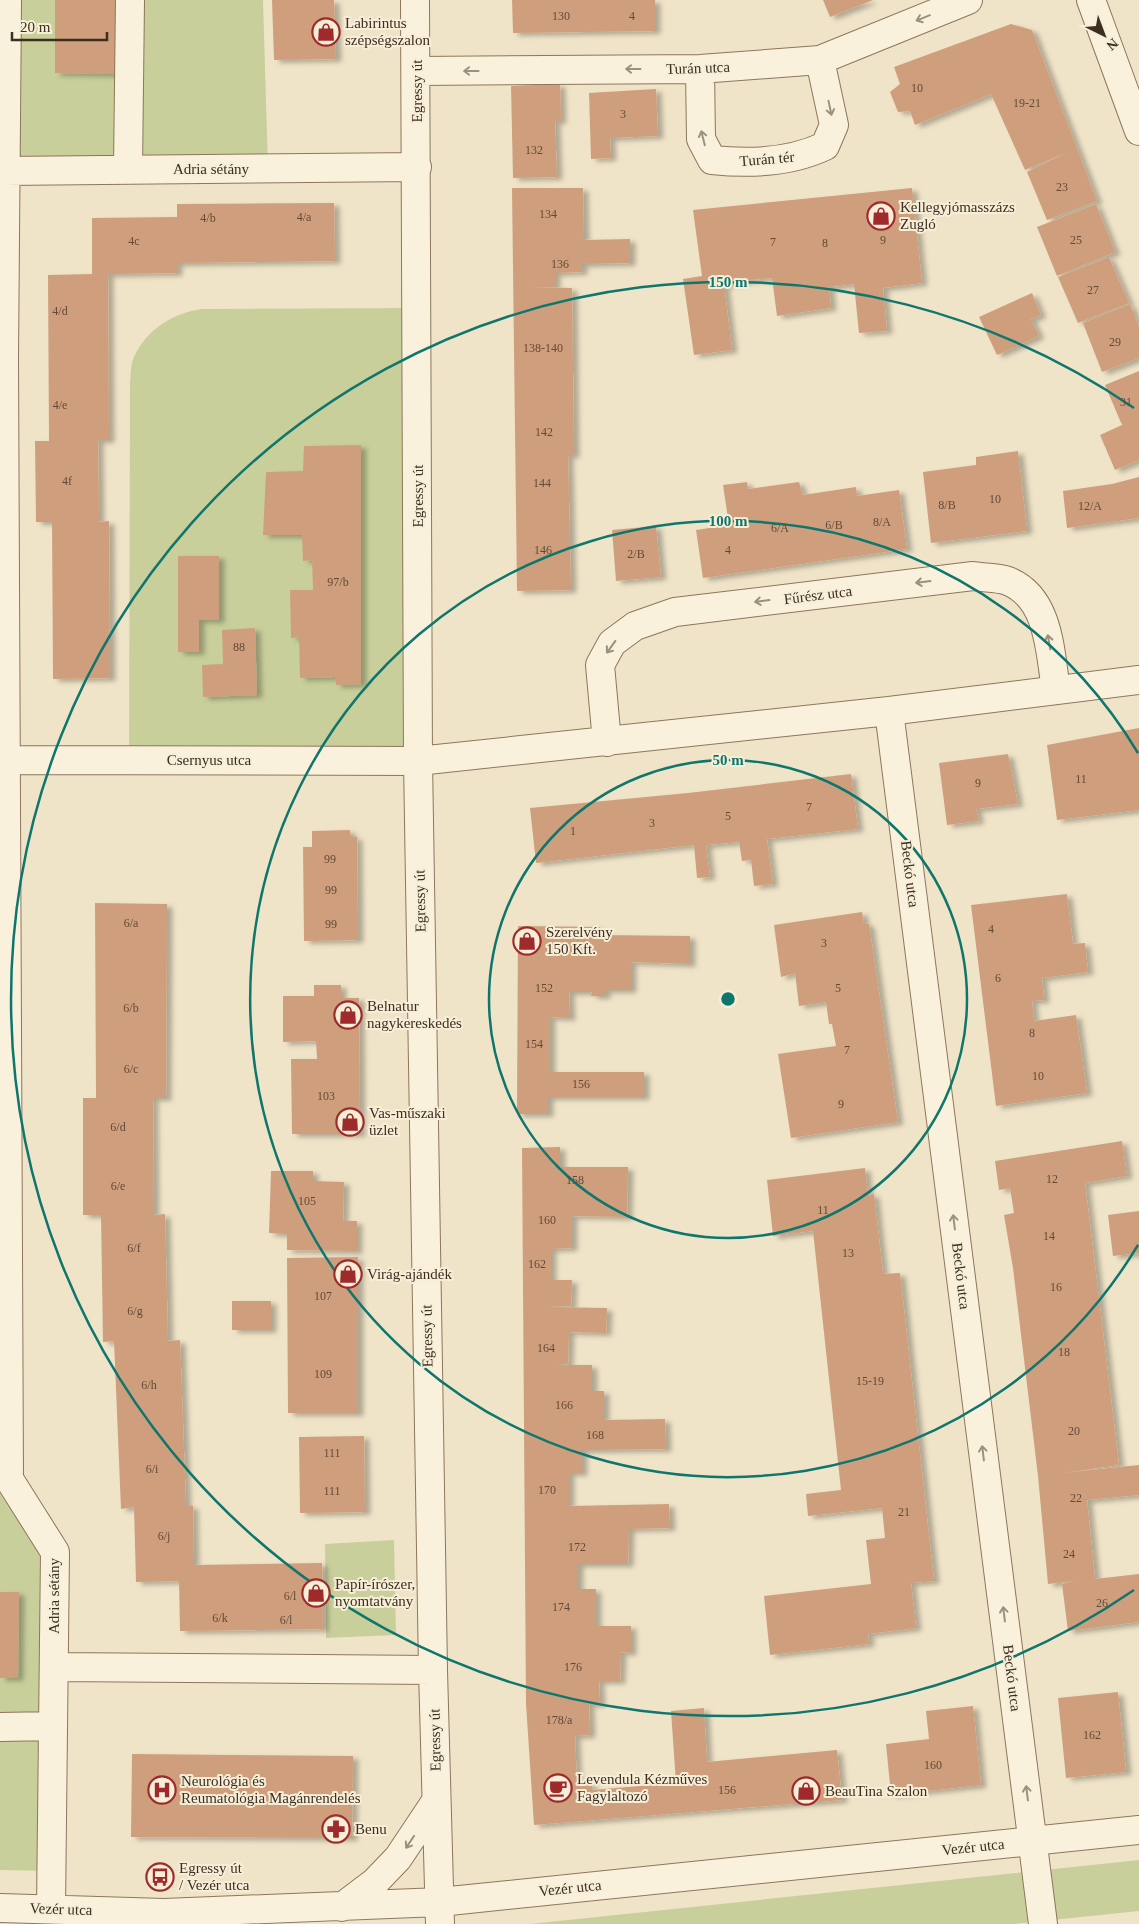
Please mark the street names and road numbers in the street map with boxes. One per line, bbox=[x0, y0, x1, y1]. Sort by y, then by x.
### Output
street label: Egressy út bbox=[409, 59, 425, 122]
street label: Turán utca bbox=[666, 59, 731, 77]
street label: Turán tér bbox=[739, 149, 795, 169]
street label: Adria sétány bbox=[173, 161, 250, 177]
street label: Egressy út bbox=[410, 464, 426, 527]
street label: Fűrész utca bbox=[783, 583, 853, 607]
street label: Csernyus utca bbox=[167, 752, 252, 768]
street label: Beckó utca bbox=[898, 840, 922, 909]
street label: Egressy út bbox=[411, 869, 429, 933]
street label: Beckó utca bbox=[949, 1242, 973, 1311]
street label: Egressy út bbox=[418, 1304, 436, 1368]
street label: Adria sétány bbox=[46, 1557, 62, 1634]
street label: Beckó utca bbox=[1000, 1644, 1024, 1713]
street label: Egressy út bbox=[426, 1708, 444, 1772]
street label: Vezér utca bbox=[941, 1836, 1005, 1858]
street label: Vezér utca bbox=[538, 1877, 602, 1899]
street label: Vezér utca bbox=[29, 1900, 93, 1918]

